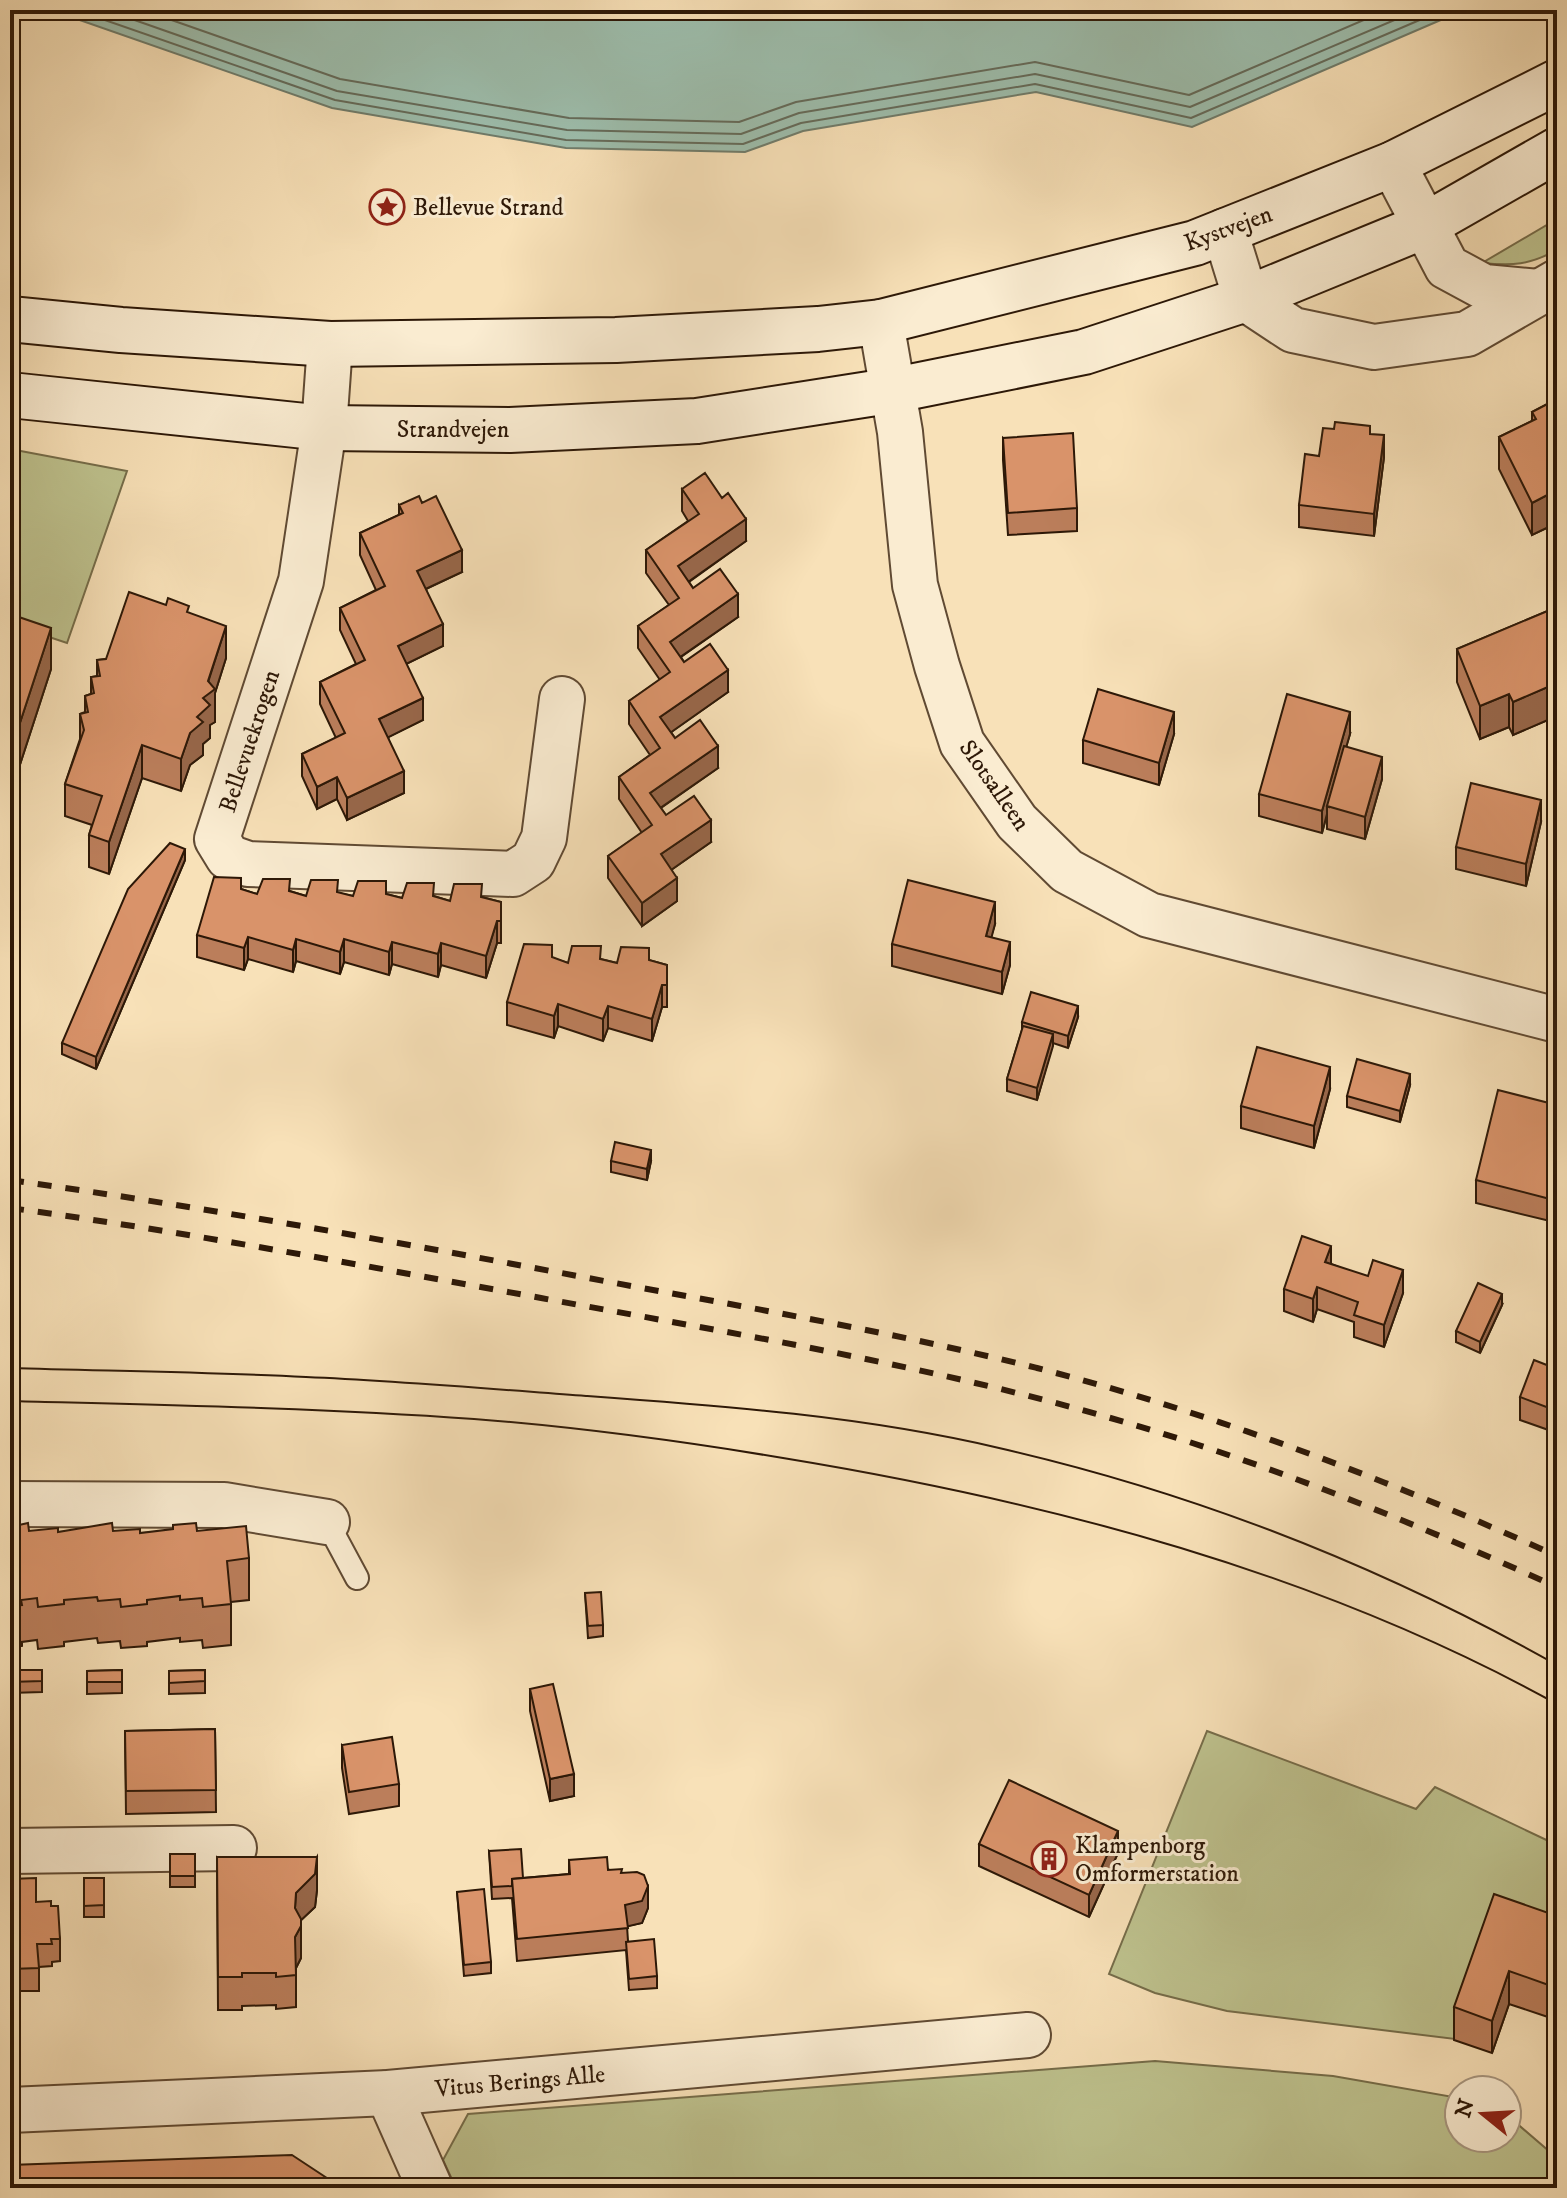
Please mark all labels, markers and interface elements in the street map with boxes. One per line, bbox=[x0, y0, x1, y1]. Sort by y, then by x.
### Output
place icon: Bellevue Strand bbox=[368, 188, 406, 226]
place label: Bellevue Strand bbox=[413, 193, 564, 223]
street label: Kystvejen bbox=[1180, 199, 1277, 259]
street label: Strandvejen bbox=[397, 415, 510, 445]
street label: Bellevuekrogen bbox=[213, 666, 287, 816]
street label: Slotsalleen bbox=[952, 734, 1037, 837]
place label: Klampenborg Omformerstation bbox=[1075, 1831, 1239, 1889]
building icon: Klampenborg Omformerstation bbox=[1030, 1840, 1068, 1878]
street label: Vitus Berings Alle bbox=[433, 2060, 606, 2104]
north arrow bbox=[1443, 2074, 1523, 2154]
text: N bbox=[1450, 2096, 1481, 2121]

